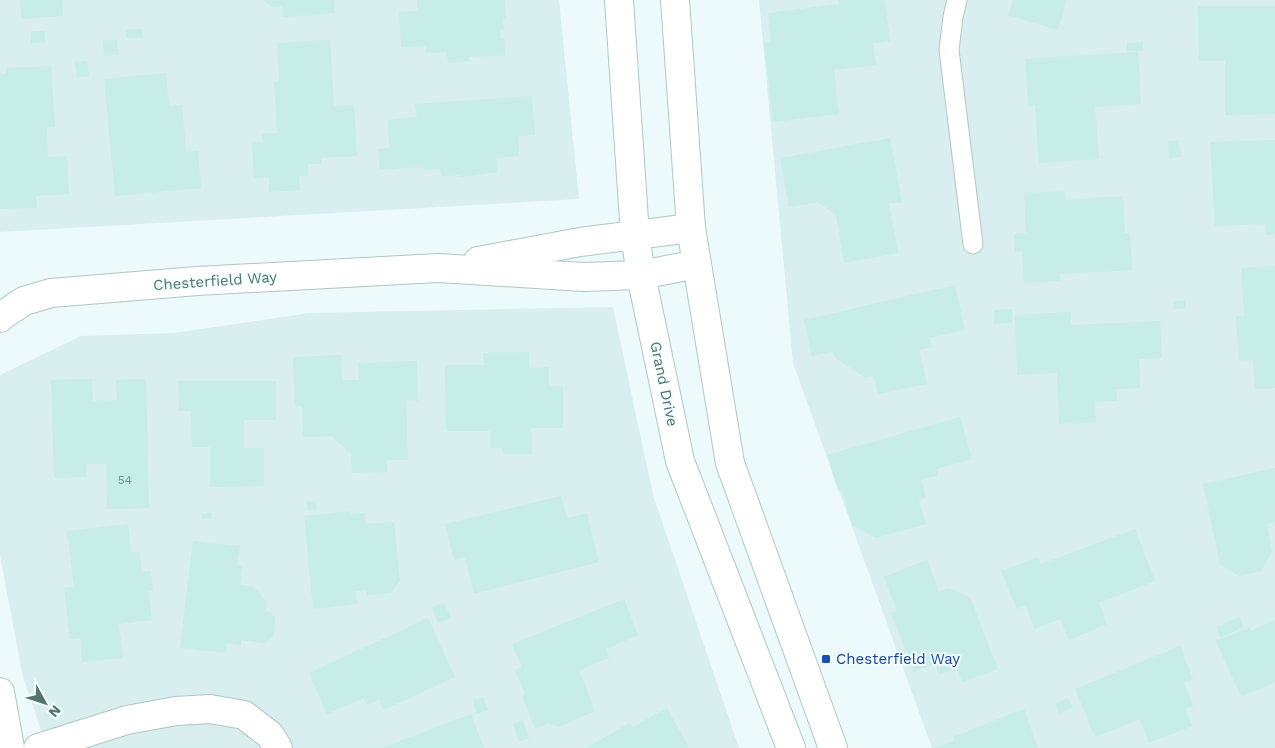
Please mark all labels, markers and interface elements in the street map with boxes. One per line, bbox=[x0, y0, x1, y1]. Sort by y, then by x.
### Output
street label: Chesterfield Way bbox=[152, 268, 278, 294]
street label: Grand Drive bbox=[646, 340, 682, 428]
house number: 54 bbox=[118, 473, 132, 487]
place label: Chesterfield Way bbox=[836, 650, 960, 668]
marker: Chesterfield Way bbox=[820, 653, 832, 665]
north arrow bbox=[20, 678, 70, 728]
text: N bbox=[45, 702, 64, 720]

